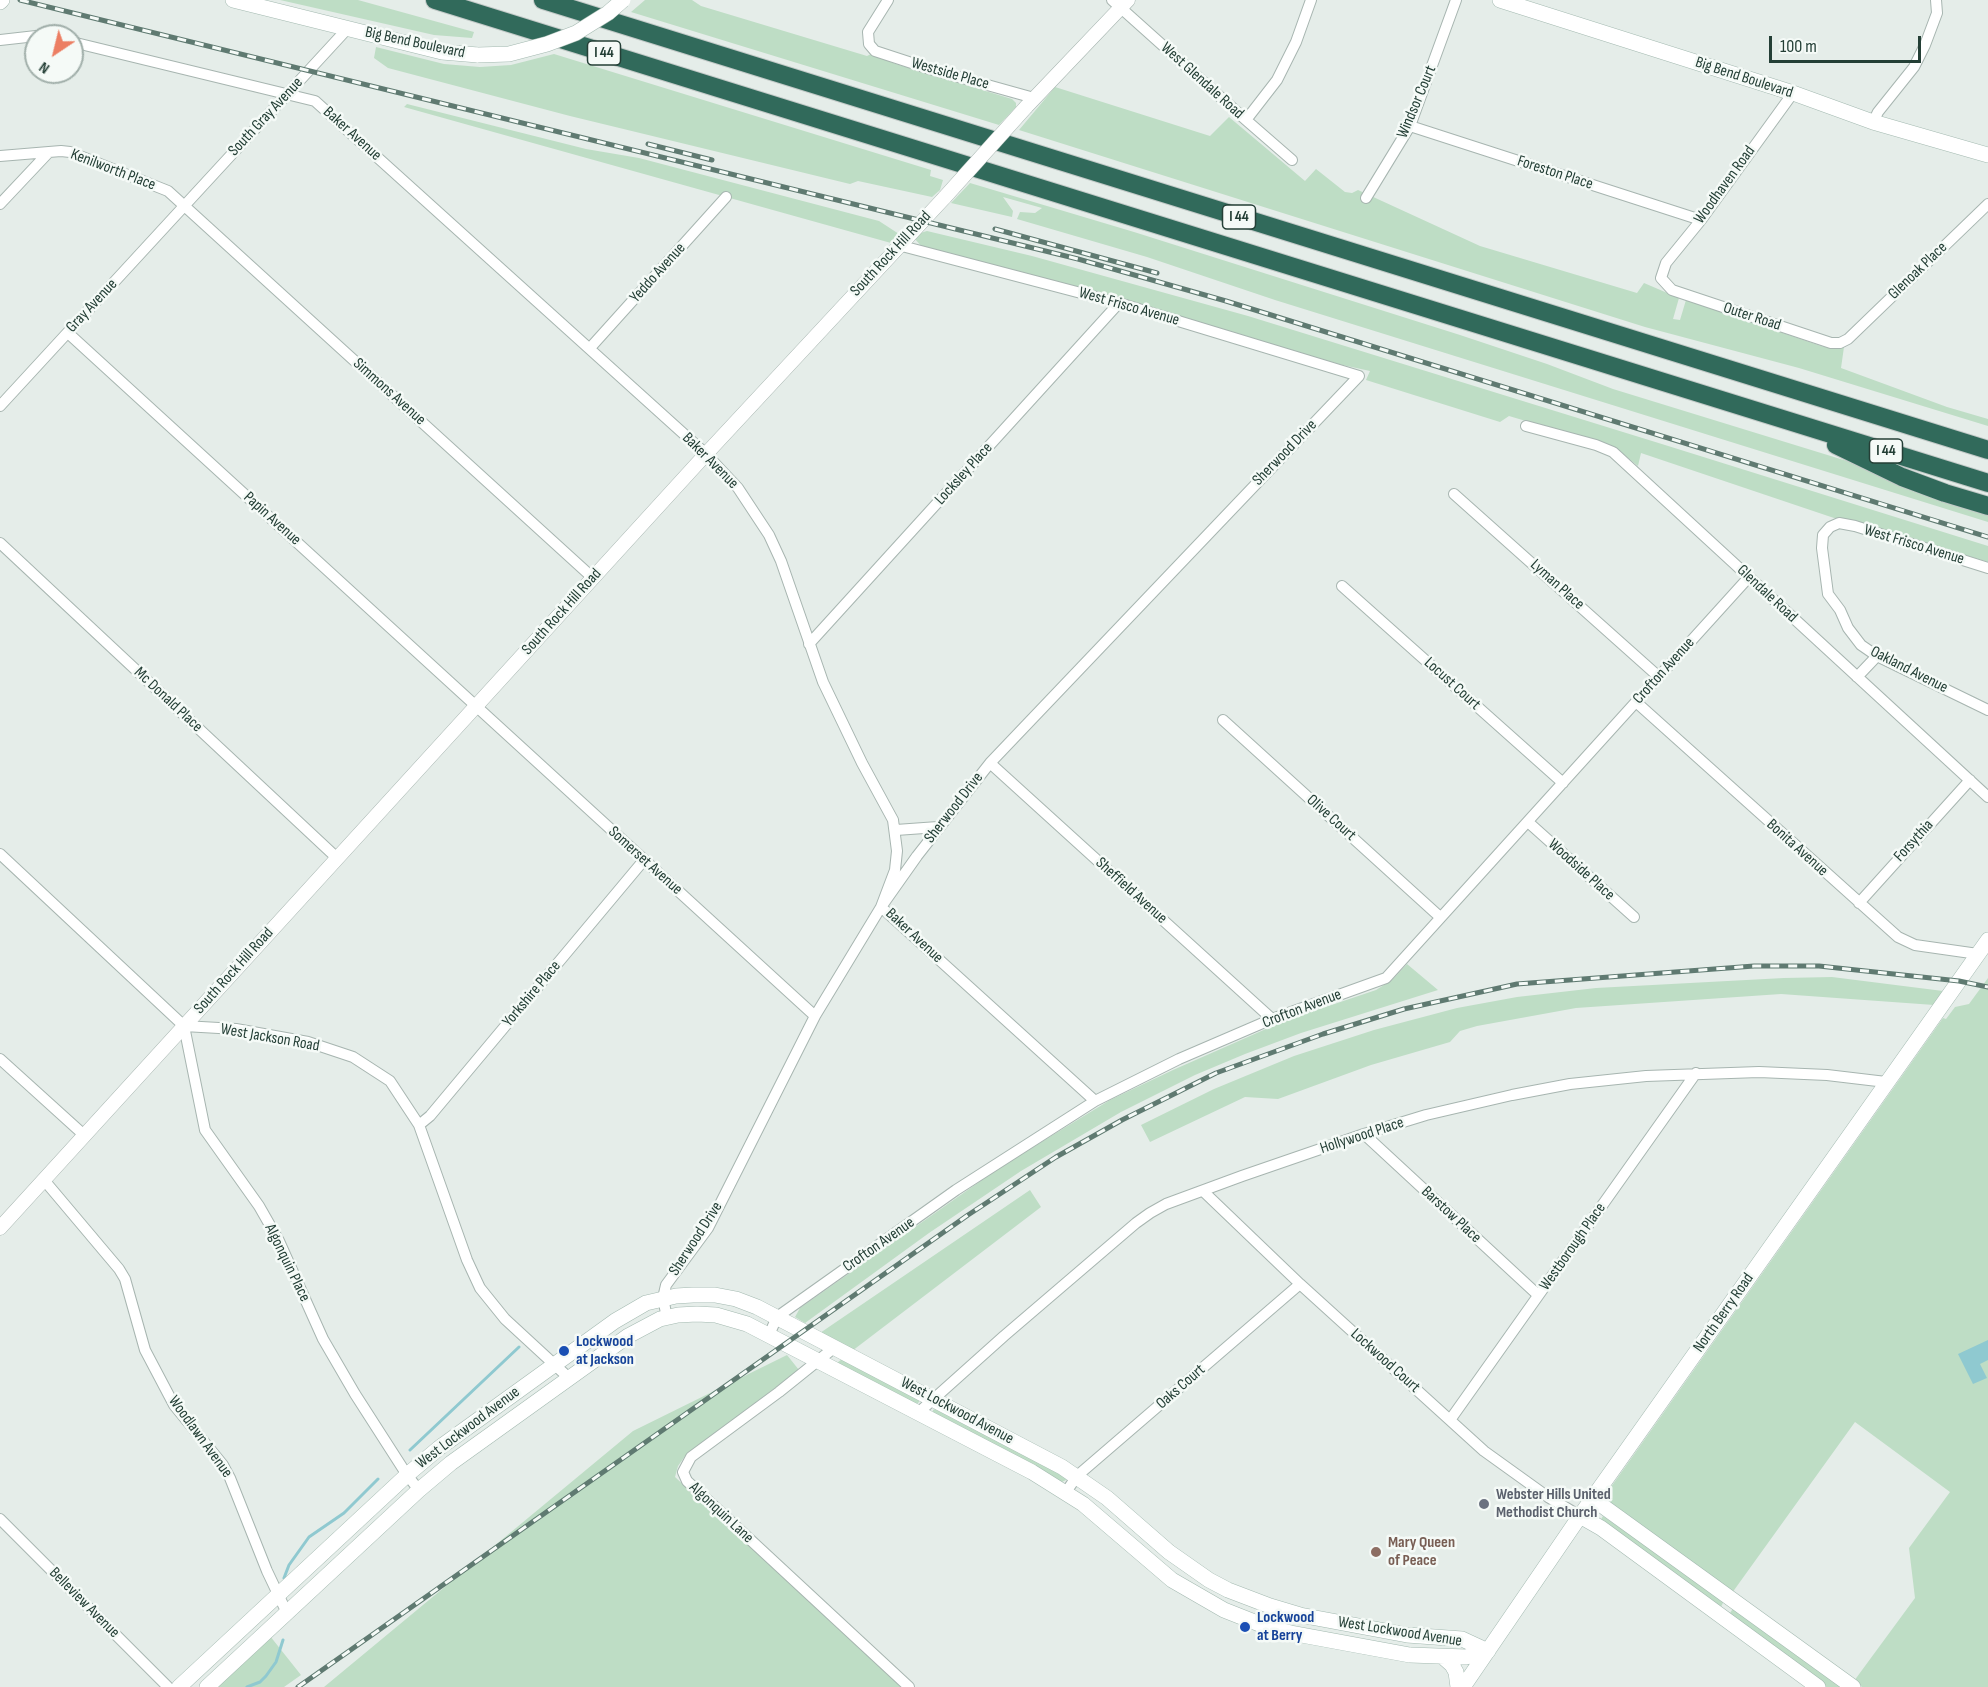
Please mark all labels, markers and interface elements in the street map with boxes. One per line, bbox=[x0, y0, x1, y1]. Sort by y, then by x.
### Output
street label: Big Bend Boulevard bbox=[363, 23, 467, 63]
north arrow bbox=[24, 24, 84, 84]
scale bar bbox=[1772, 24, 1924, 62]
text: 100 m bbox=[1780, 36, 1817, 57]
street label: West Glendale Road bbox=[1156, 39, 1248, 123]
road number: I 44 bbox=[588, 41, 620, 65]
street label: Big Bend Boulevard bbox=[1693, 53, 1795, 103]
street label: Westside Place bbox=[909, 54, 991, 94]
text: N bbox=[36, 57, 53, 78]
street label: Windsor Court bbox=[1393, 63, 1441, 141]
street label: South Gray Avenue bbox=[225, 74, 307, 160]
street label: Baker Avenue bbox=[319, 103, 385, 165]
street label: Woodhaven Road bbox=[1690, 142, 1760, 228]
street label: Kenilworth Place bbox=[68, 145, 158, 195]
street label: Foreston Place bbox=[1515, 152, 1595, 194]
road number: I 44 bbox=[1222, 205, 1256, 229]
street label: South Rock Hill Road bbox=[847, 207, 935, 301]
street label: Glenoak Place bbox=[1885, 238, 1951, 304]
street label: Yeddo Avenue bbox=[626, 239, 690, 307]
street label: Gray Avenue bbox=[62, 275, 122, 337]
street label: West Frisco Avenue bbox=[1076, 283, 1182, 331]
street label: Outer Road bbox=[1721, 299, 1783, 335]
street label: Simmons Avenue bbox=[349, 354, 429, 430]
street label: Sherwood Drive bbox=[1249, 416, 1321, 490]
street label: Baker Avenue bbox=[678, 429, 742, 493]
street label: Locksley Place bbox=[931, 439, 997, 509]
road number: I 44 bbox=[1870, 439, 1902, 463]
street label: Papin Avenue bbox=[239, 488, 305, 550]
street label: West Frisco Avenue bbox=[1862, 521, 1966, 569]
street label: Lyman Place bbox=[1526, 556, 1588, 614]
street label: Glendale Road bbox=[1733, 561, 1801, 627]
street label: South Rock Hill Road bbox=[518, 565, 606, 659]
street label: Crofton Avenue bbox=[1629, 634, 1699, 708]
street label: Oakland Avenue bbox=[1867, 642, 1951, 698]
street label: Locust Court bbox=[1420, 654, 1484, 714]
street label: Mc Donald Place bbox=[130, 663, 206, 737]
street label: Sherwood Drive bbox=[920, 769, 988, 847]
street label: Olive Court bbox=[1302, 791, 1360, 845]
street label: Bonita Avenue bbox=[1762, 815, 1832, 881]
street label: Forsythia bbox=[1890, 816, 1938, 866]
street label: Somerset Avenue bbox=[604, 823, 686, 899]
street label: Woodside Place bbox=[1544, 835, 1618, 905]
street label: Sheffield Avenue bbox=[1091, 854, 1171, 928]
street label: Baker Avenue bbox=[881, 904, 947, 968]
street label: South Rock Hill Road bbox=[190, 924, 278, 1018]
street label: Yorkshire Place bbox=[499, 957, 565, 1031]
street label: Crofton Avenue bbox=[1260, 985, 1344, 1033]
street label: West Jackson Road bbox=[219, 1020, 321, 1056]
street label: Hollywood Place bbox=[1318, 1113, 1406, 1159]
street label: Barstow Place bbox=[1417, 1182, 1485, 1248]
street label: Sherwood Drive bbox=[665, 1198, 727, 1280]
street label: Westborough Place bbox=[1536, 1199, 1610, 1295]
street label: Crofton Avenue bbox=[839, 1213, 919, 1277]
street label: Algonquin Place bbox=[260, 1221, 314, 1305]
street label: North Berry Road bbox=[1690, 1270, 1758, 1356]
street label: Lockwood Court bbox=[1346, 1325, 1424, 1397]
place label: Lockwood at Jackson bbox=[576, 1332, 634, 1370]
marker: Lockwood at Jackson bbox=[557, 1344, 571, 1358]
street label: Oaks Court bbox=[1153, 1361, 1209, 1413]
street label: West Lockwood Avenue bbox=[897, 1373, 1017, 1449]
street label: West Lockwood Avenue bbox=[412, 1383, 524, 1473]
street label: Woodlawn Avenue bbox=[164, 1392, 236, 1482]
street label: Algonquin Lane bbox=[685, 1478, 757, 1548]
place label: Webster Hills United Methodist Church bbox=[1496, 1485, 1611, 1523]
marker: Webster Hills United Methodist Church bbox=[1477, 1497, 1491, 1511]
place label: Mary Queen of Peace bbox=[1388, 1533, 1455, 1571]
marker: Mary Queen of Peace bbox=[1369, 1545, 1383, 1559]
street label: Belleview Avenue bbox=[45, 1564, 123, 1642]
place label: Lockwood at Berry bbox=[1257, 1608, 1314, 1646]
street label: West Lockwood Avenue bbox=[1337, 1613, 1463, 1651]
marker: Lockwood at Berry bbox=[1238, 1620, 1252, 1634]

